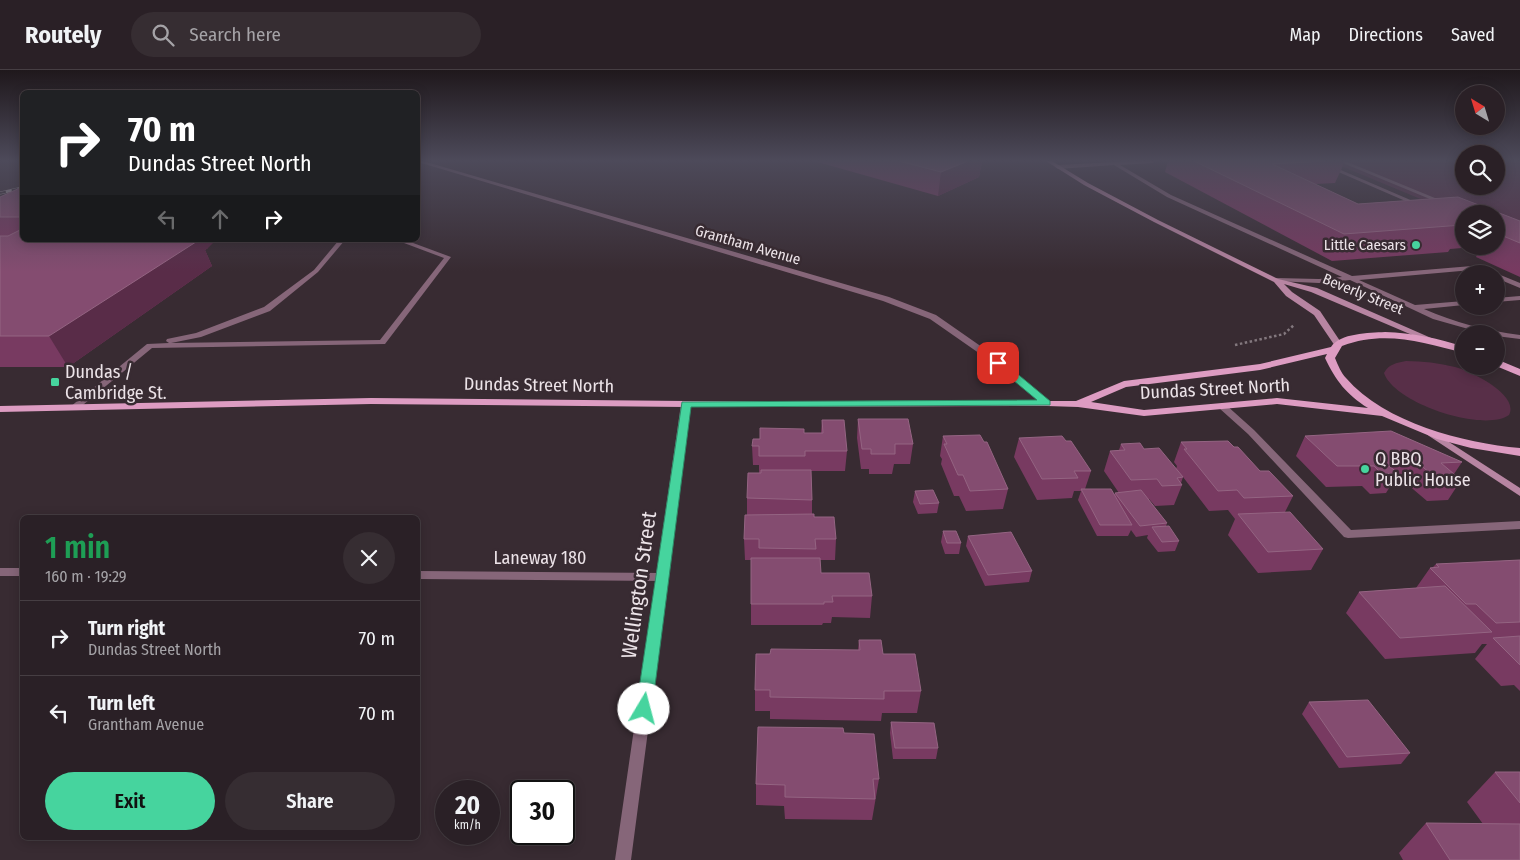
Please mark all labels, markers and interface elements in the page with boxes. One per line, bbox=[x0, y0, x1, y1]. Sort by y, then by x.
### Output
search box bbox=[131, 12, 481, 57]
text: Routely bbox=[25, 21, 101, 49]
icon: search bbox=[149, 21, 177, 49]
text: Search here bbox=[189, 23, 281, 46]
text: Map bbox=[1289, 24, 1321, 46]
text: Directions bbox=[1349, 24, 1423, 46]
text: Saved bbox=[1451, 24, 1495, 46]
north arrow bbox=[1455, 85, 1505, 135]
map controls bbox=[1455, 85, 1505, 375]
text: 70 m bbox=[128, 108, 196, 150]
icon: right bbox=[45, 110, 110, 175]
button: search bbox=[1455, 145, 1505, 195]
text: Dundas Street North bbox=[128, 150, 312, 177]
icon: left bbox=[153, 205, 181, 233]
icon: ahead bbox=[206, 205, 234, 233]
icon: right bbox=[259, 205, 287, 233]
button: layers bbox=[1455, 205, 1505, 255]
street label: Grantham Avenue bbox=[693, 221, 803, 269]
place label: Little Caesars bbox=[1324, 236, 1406, 254]
marker: Little Caesars bbox=[1410, 239, 1422, 251]
button: + bbox=[1455, 265, 1505, 315]
street label: Beverly Street bbox=[1320, 270, 1406, 318]
button: − bbox=[1455, 325, 1505, 375]
pin bbox=[977, 342, 1019, 384]
icon: arrive bbox=[984, 349, 1012, 377]
place label: Dundas / Cambridge St. bbox=[65, 361, 167, 404]
street label: Dundas Street North bbox=[464, 373, 614, 397]
street label: Dundas Street North bbox=[1139, 374, 1291, 404]
marker: Dundas / Cambridge St. bbox=[49, 376, 61, 388]
place label: Q BBQ Public House bbox=[1375, 448, 1471, 491]
marker: Q BBQ Public House bbox=[1359, 463, 1371, 475]
street label: Wellington Street bbox=[616, 510, 662, 660]
text: 1 min bbox=[45, 530, 110, 566]
button: close bbox=[343, 532, 395, 584]
street label: Laneway 180 bbox=[494, 547, 586, 569]
text: 160 m · 19:29 bbox=[45, 567, 127, 586]
text: Turn right bbox=[88, 617, 165, 640]
icon: right bbox=[45, 624, 73, 652]
text: 70 m bbox=[359, 627, 395, 650]
text: Dundas Street North bbox=[88, 640, 221, 659]
position arrow bbox=[617, 682, 669, 734]
text: Turn left bbox=[88, 692, 155, 715]
icon: left bbox=[45, 699, 73, 727]
text: 70 m bbox=[359, 702, 395, 725]
text: Grantham Avenue bbox=[88, 715, 204, 734]
button: Exit bbox=[45, 772, 215, 830]
button: Share bbox=[225, 772, 395, 830]
speed limit sign: 30 bbox=[510, 780, 575, 845]
text: 20 bbox=[455, 791, 480, 821]
text: km/h bbox=[454, 818, 481, 832]

